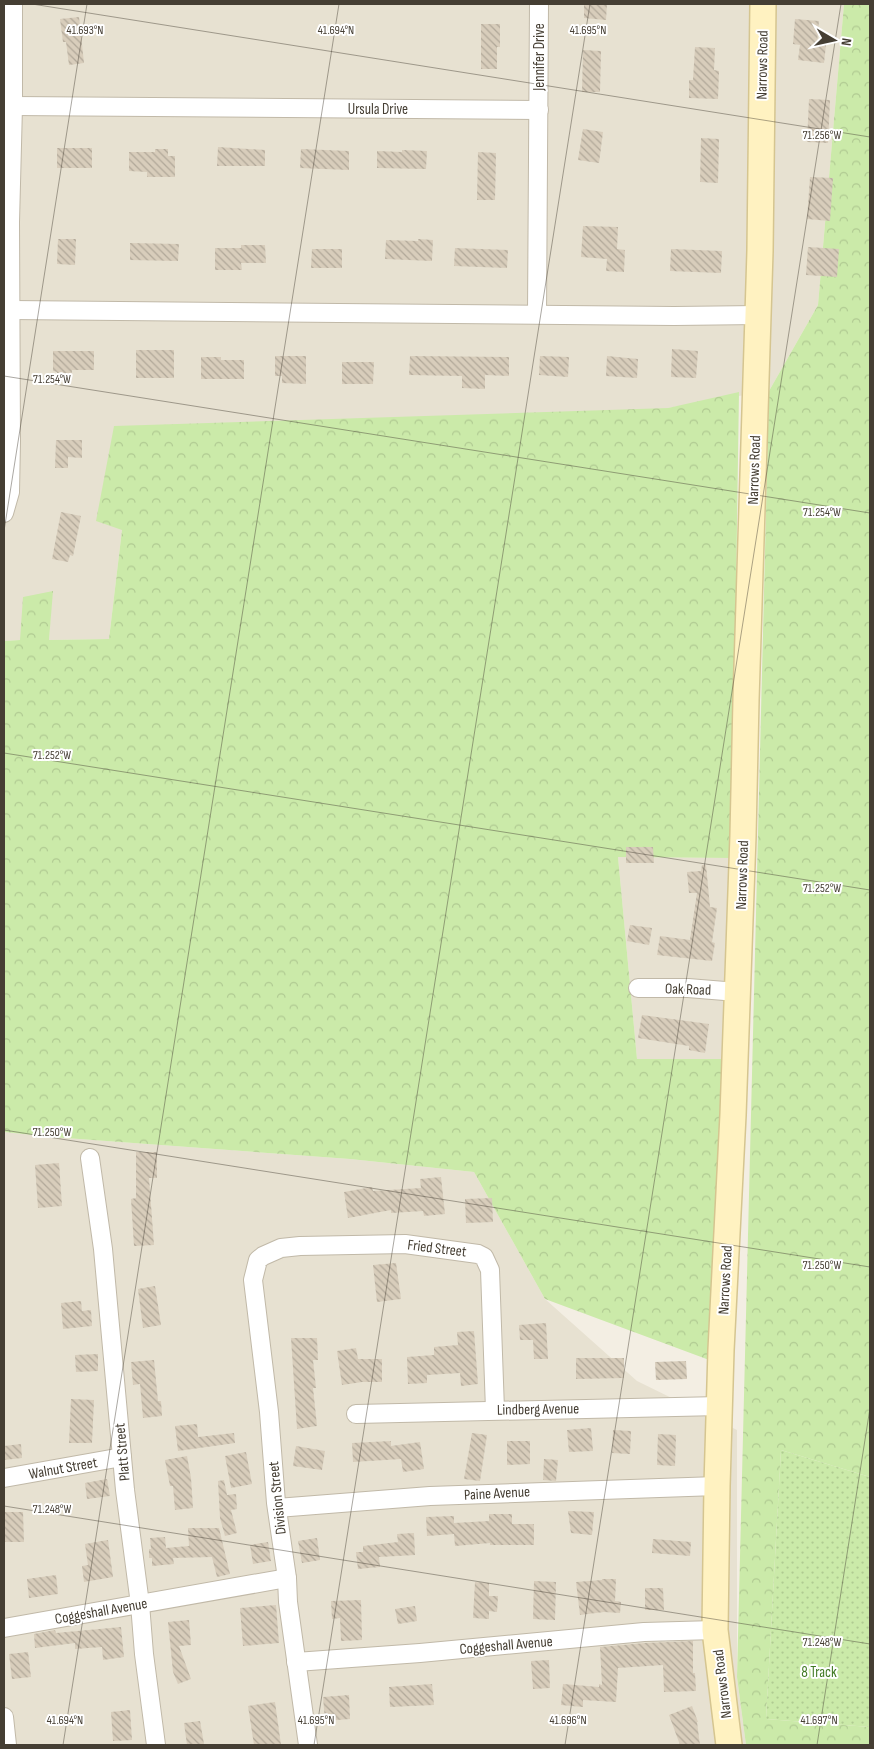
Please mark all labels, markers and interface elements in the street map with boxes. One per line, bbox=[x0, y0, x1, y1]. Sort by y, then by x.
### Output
north arrow bbox=[809, 15, 859, 65]
text: 41.693°N bbox=[67, 23, 103, 38]
text: 41.694°N bbox=[318, 23, 354, 38]
street label: Jennifer Drive bbox=[530, 23, 549, 92]
text: 41.695°N bbox=[570, 23, 606, 38]
street label: Narrows Road bbox=[752, 30, 773, 100]
text: N bbox=[837, 37, 855, 47]
street label: Ursula Drive bbox=[348, 100, 408, 119]
text: 71.256°W bbox=[803, 128, 841, 143]
text: 71.254°W bbox=[33, 372, 71, 387]
street label: Narrows Road bbox=[744, 435, 765, 505]
text: 71.254°W bbox=[803, 505, 841, 520]
text: 71.252°W bbox=[33, 748, 71, 763]
street label: Narrows Road bbox=[732, 840, 753, 910]
text: 71.252°W bbox=[803, 881, 841, 896]
street label: Oak Road bbox=[665, 979, 711, 1000]
text: 71.250°W bbox=[33, 1125, 71, 1140]
street label: Fried Street bbox=[406, 1235, 468, 1262]
street label: Narrows Road bbox=[714, 1245, 737, 1315]
text: 71.250°W bbox=[803, 1258, 841, 1273]
street label: Lindberg Avenue bbox=[497, 1399, 579, 1420]
street label: Platt Street bbox=[110, 1422, 134, 1482]
street label: Walnut Street bbox=[27, 1453, 99, 1484]
street label: Division Street bbox=[264, 1460, 291, 1536]
street label: Paine Avenue bbox=[463, 1482, 531, 1505]
text: 71.248°W bbox=[33, 1502, 71, 1517]
street label: Coggeshall Avenue bbox=[53, 1594, 149, 1629]
street label: Coggeshall Avenue bbox=[459, 1632, 553, 1659]
text: 71.248°W bbox=[803, 1635, 841, 1650]
street label: Narrows Road bbox=[709, 1648, 736, 1719]
park label: 8 Track bbox=[801, 1663, 837, 1682]
text: 41.694°N bbox=[47, 1713, 83, 1728]
text: 41.695°N bbox=[298, 1713, 334, 1728]
text: 41.696°N bbox=[549, 1713, 587, 1728]
text: 41.697°N bbox=[800, 1713, 838, 1728]

